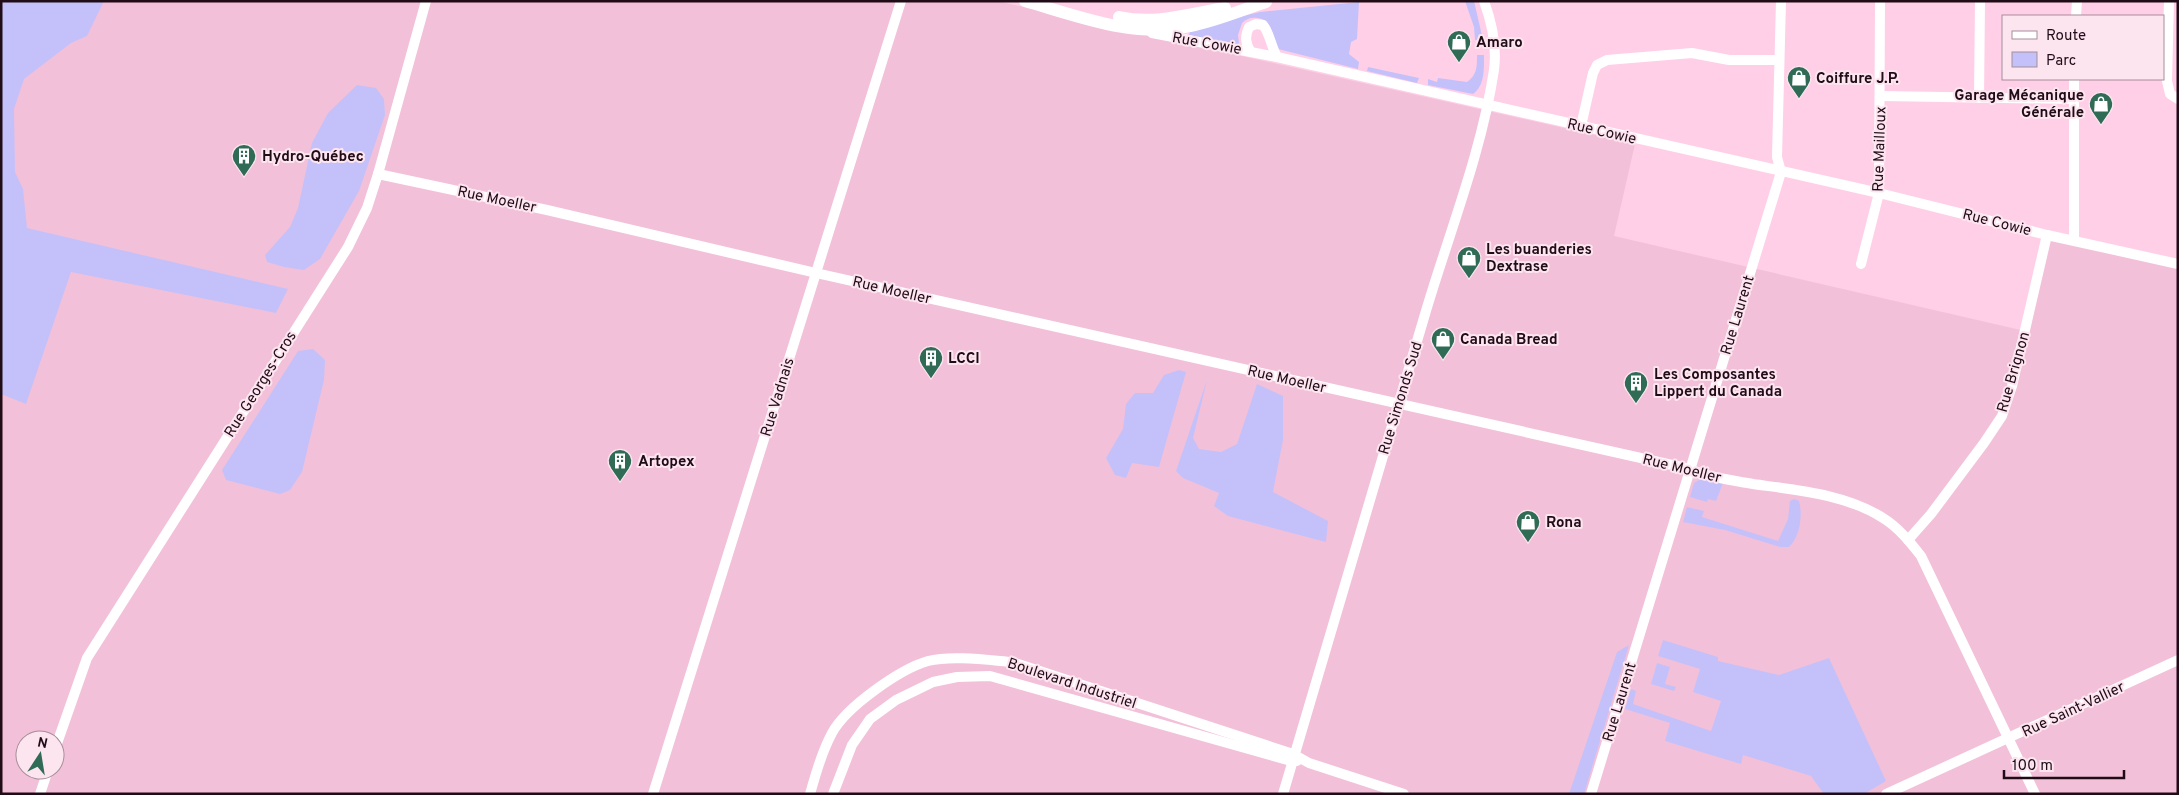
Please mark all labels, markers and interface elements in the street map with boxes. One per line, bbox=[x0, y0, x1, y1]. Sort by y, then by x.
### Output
legend bbox=[2002, 15, 2164, 80]
text: Route bbox=[2046, 27, 2086, 46]
street label: Rue Cowie bbox=[1170, 29, 1243, 60]
shop icon: Amaro bbox=[1446, 29, 1472, 63]
place label: Amaro bbox=[1476, 34, 1523, 53]
text: Parc bbox=[2046, 52, 2076, 71]
shop icon: Coiffure J.P. bbox=[1786, 65, 1812, 99]
place label: Coiffure J.P. bbox=[1816, 70, 1899, 89]
place label: Garage Mécanique Générale bbox=[1954, 87, 2084, 123]
shop icon: Garage Mécanique Générale bbox=[2088, 91, 2114, 125]
street label: Rue Mailloux bbox=[1870, 106, 1891, 192]
street label: Rue Cowie bbox=[1565, 115, 1638, 150]
building icon: Hydro-Québec bbox=[231, 143, 257, 177]
place label: Hydro-Québec bbox=[262, 148, 364, 167]
street label: Rue Moeller bbox=[455, 183, 538, 218]
street label: Rue Cowie bbox=[1960, 206, 2033, 241]
place label: Les buanderies Dextrase bbox=[1486, 241, 1592, 277]
shop icon: Les buanderies Dextrase bbox=[1456, 245, 1482, 279]
street label: Rue Moeller bbox=[850, 273, 933, 310]
street label: Rue Laurent bbox=[1717, 273, 1760, 357]
shop icon: Canada Bread bbox=[1430, 326, 1456, 360]
street label: Rue Georges-Cros bbox=[221, 328, 302, 442]
street label: Rue Brignon bbox=[1994, 330, 2035, 415]
place label: Canada Bread bbox=[1460, 331, 1558, 350]
street label: Rue Simonds Sud bbox=[1375, 340, 1428, 457]
building icon: LCCI bbox=[918, 345, 944, 379]
place label: LCCI bbox=[948, 350, 980, 369]
street label: Rue Vadnais bbox=[757, 356, 799, 439]
street label: Rue Moeller bbox=[1245, 362, 1328, 399]
place label: Les Composantes Lippert du Canada bbox=[1654, 366, 1782, 402]
building icon: Les Composantes Lippert du Canada bbox=[1623, 370, 1649, 404]
building icon: Artopex bbox=[607, 448, 633, 482]
street label: Rue Moeller bbox=[1640, 451, 1723, 488]
place label: Artopex bbox=[638, 453, 695, 472]
shop icon: Rona bbox=[1515, 509, 1541, 543]
place label: Rona bbox=[1546, 514, 1581, 533]
street label: Boulevard Industriel bbox=[1005, 655, 1139, 714]
street label: Rue Laurent bbox=[1599, 660, 1642, 744]
street label: Rue Saint-Vallier bbox=[2019, 678, 2128, 742]
north arrow bbox=[15, 730, 65, 780]
text: N bbox=[36, 734, 49, 753]
scale bar bbox=[2004, 748, 2124, 780]
text: 100 m bbox=[2012, 757, 2053, 776]

